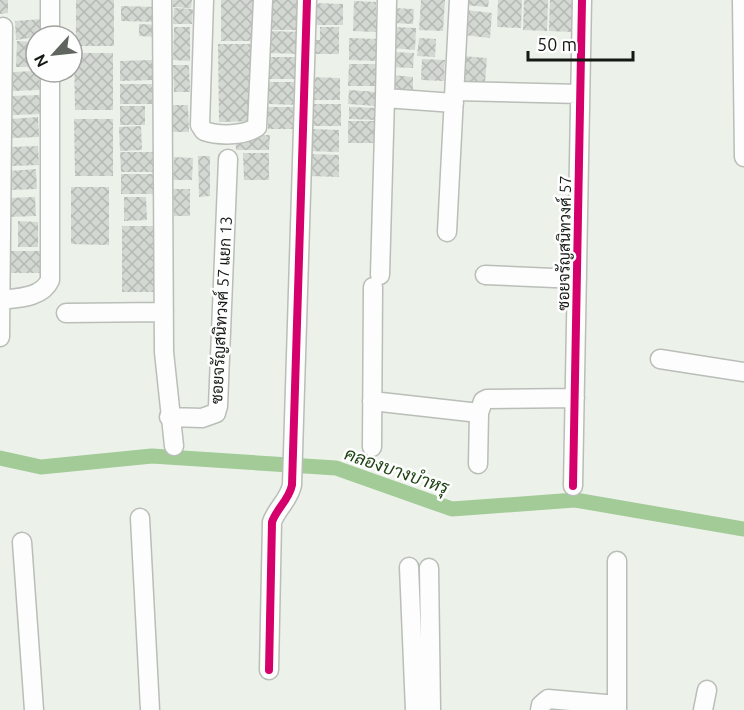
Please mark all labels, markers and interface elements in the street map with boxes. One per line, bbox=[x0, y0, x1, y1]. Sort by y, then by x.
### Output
north arrow bbox=[24, 24, 84, 84]
scale bar bbox=[528, 24, 633, 62]
text: 50 m bbox=[537, 34, 577, 54]
text: N bbox=[30, 51, 51, 70]
street label: ซอยจรัญสนิทวงศ์ 57 bbox=[551, 175, 575, 311]
street label: ซอยจรัญสนิทวงศ์ 57 แยก 13 bbox=[204, 215, 236, 404]
water label: คลองบางบำหรุ bbox=[341, 443, 453, 500]

